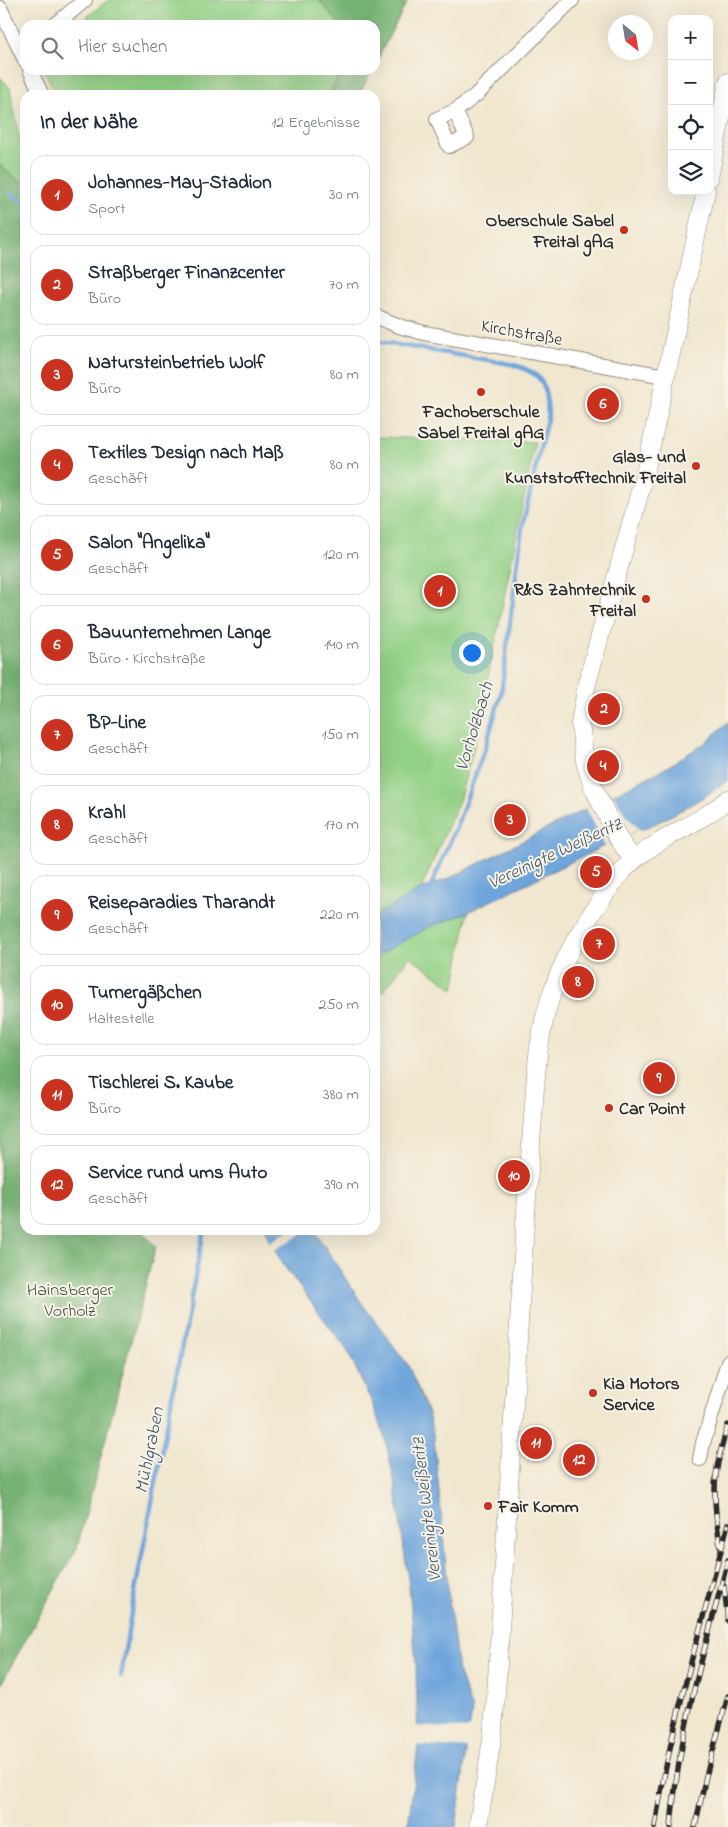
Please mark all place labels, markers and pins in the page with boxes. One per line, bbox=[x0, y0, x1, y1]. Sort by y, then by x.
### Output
place label: Oberschule Sabel Freital gAG bbox=[486, 209, 614, 257]
marker: Oberschule Sabel Freital gAG bbox=[618, 224, 630, 236]
pin: 6 bbox=[587, 385, 619, 423]
marker: Fachoberschule Sabel Freital gAG bbox=[475, 386, 487, 398]
place label: Fachoberschule Sabel Freital gAG bbox=[417, 400, 545, 448]
place label: Glas- und Kunststofftechnik Freital bbox=[505, 445, 687, 492]
marker: Glas- und Kunststofftechnik Freital bbox=[690, 460, 702, 472]
pin: 1 bbox=[424, 572, 456, 610]
place label: R&S Zahntechnik Freital bbox=[514, 578, 637, 625]
marker: R&S Zahntechnik Freital bbox=[640, 593, 652, 605]
pin: 2 bbox=[588, 690, 620, 728]
pin: 4 bbox=[587, 747, 619, 785]
pin: 3 bbox=[494, 801, 526, 839]
pin: 5 bbox=[580, 853, 612, 891]
pin: 7 bbox=[583, 925, 615, 963]
pin: 8 bbox=[562, 963, 594, 1001]
pin: 9 bbox=[643, 1059, 675, 1097]
place label: Car Point bbox=[619, 1097, 686, 1123]
marker: Car Point bbox=[603, 1102, 615, 1114]
pin: 10 bbox=[498, 1157, 530, 1195]
place label: Kia Motors Service bbox=[603, 1372, 680, 1419]
marker: Kia Motors Service bbox=[587, 1387, 599, 1399]
pin: 11 bbox=[520, 1424, 552, 1462]
pin: 12 bbox=[563, 1441, 595, 1479]
place label: Fair Komm bbox=[497, 1495, 579, 1521]
marker: Fair Komm bbox=[482, 1500, 494, 1512]

